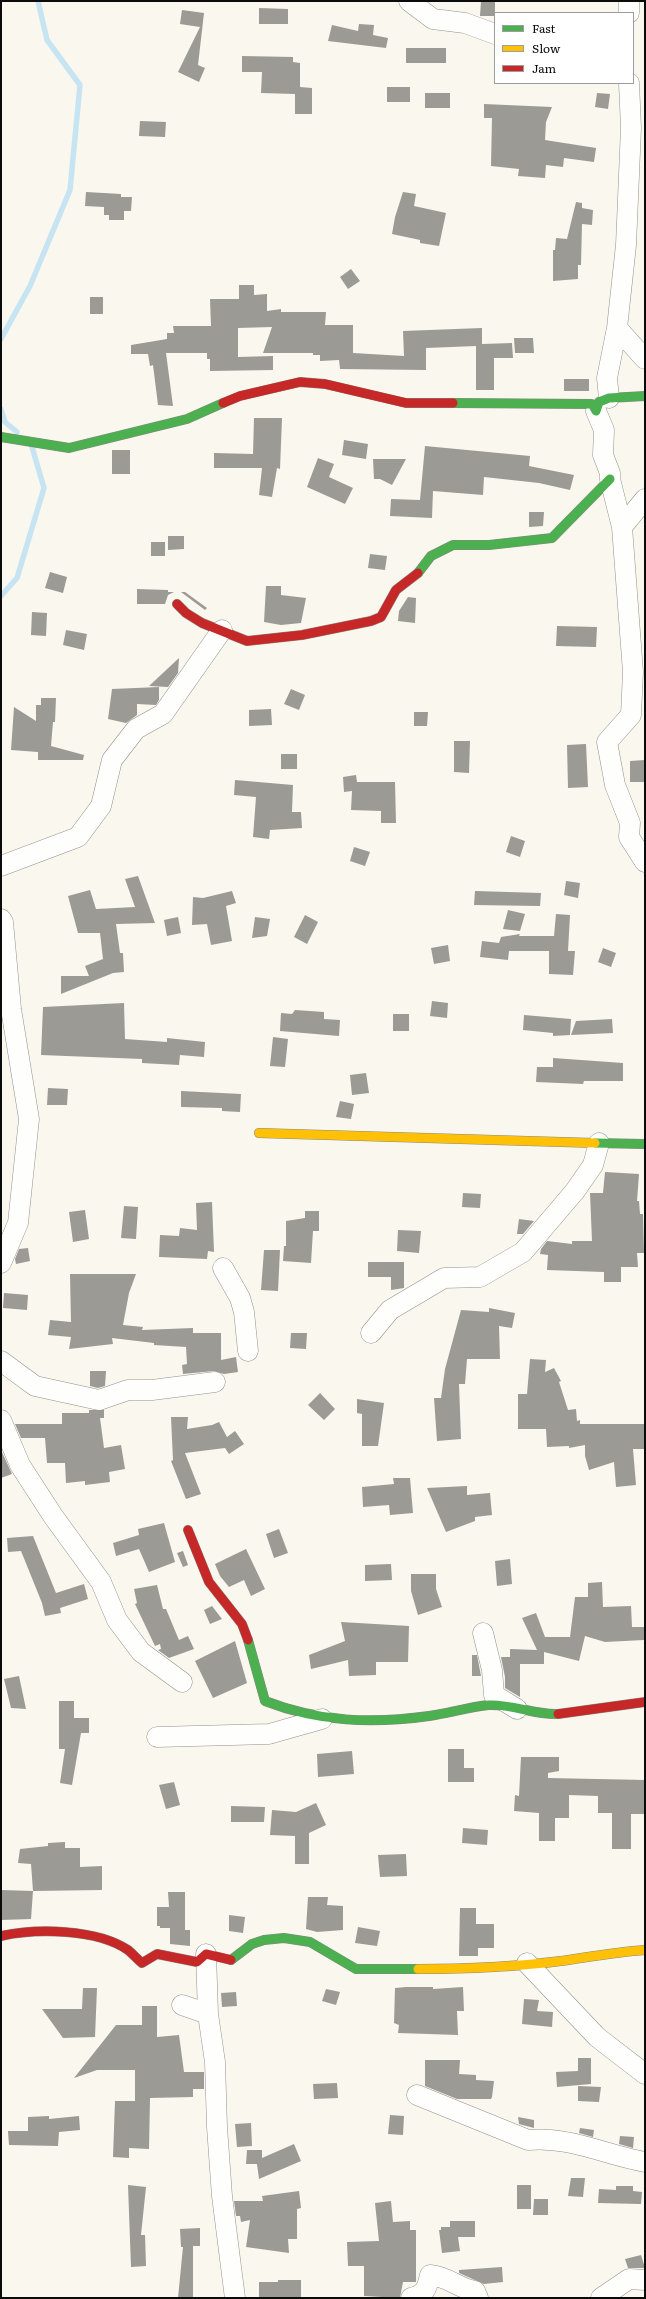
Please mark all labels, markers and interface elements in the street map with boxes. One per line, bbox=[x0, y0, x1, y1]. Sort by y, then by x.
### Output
legend bbox=[494, 12, 634, 84]
text: Fast bbox=[532, 19, 555, 37]
text: Slow bbox=[532, 39, 560, 57]
text: Jam bbox=[532, 59, 556, 77]

